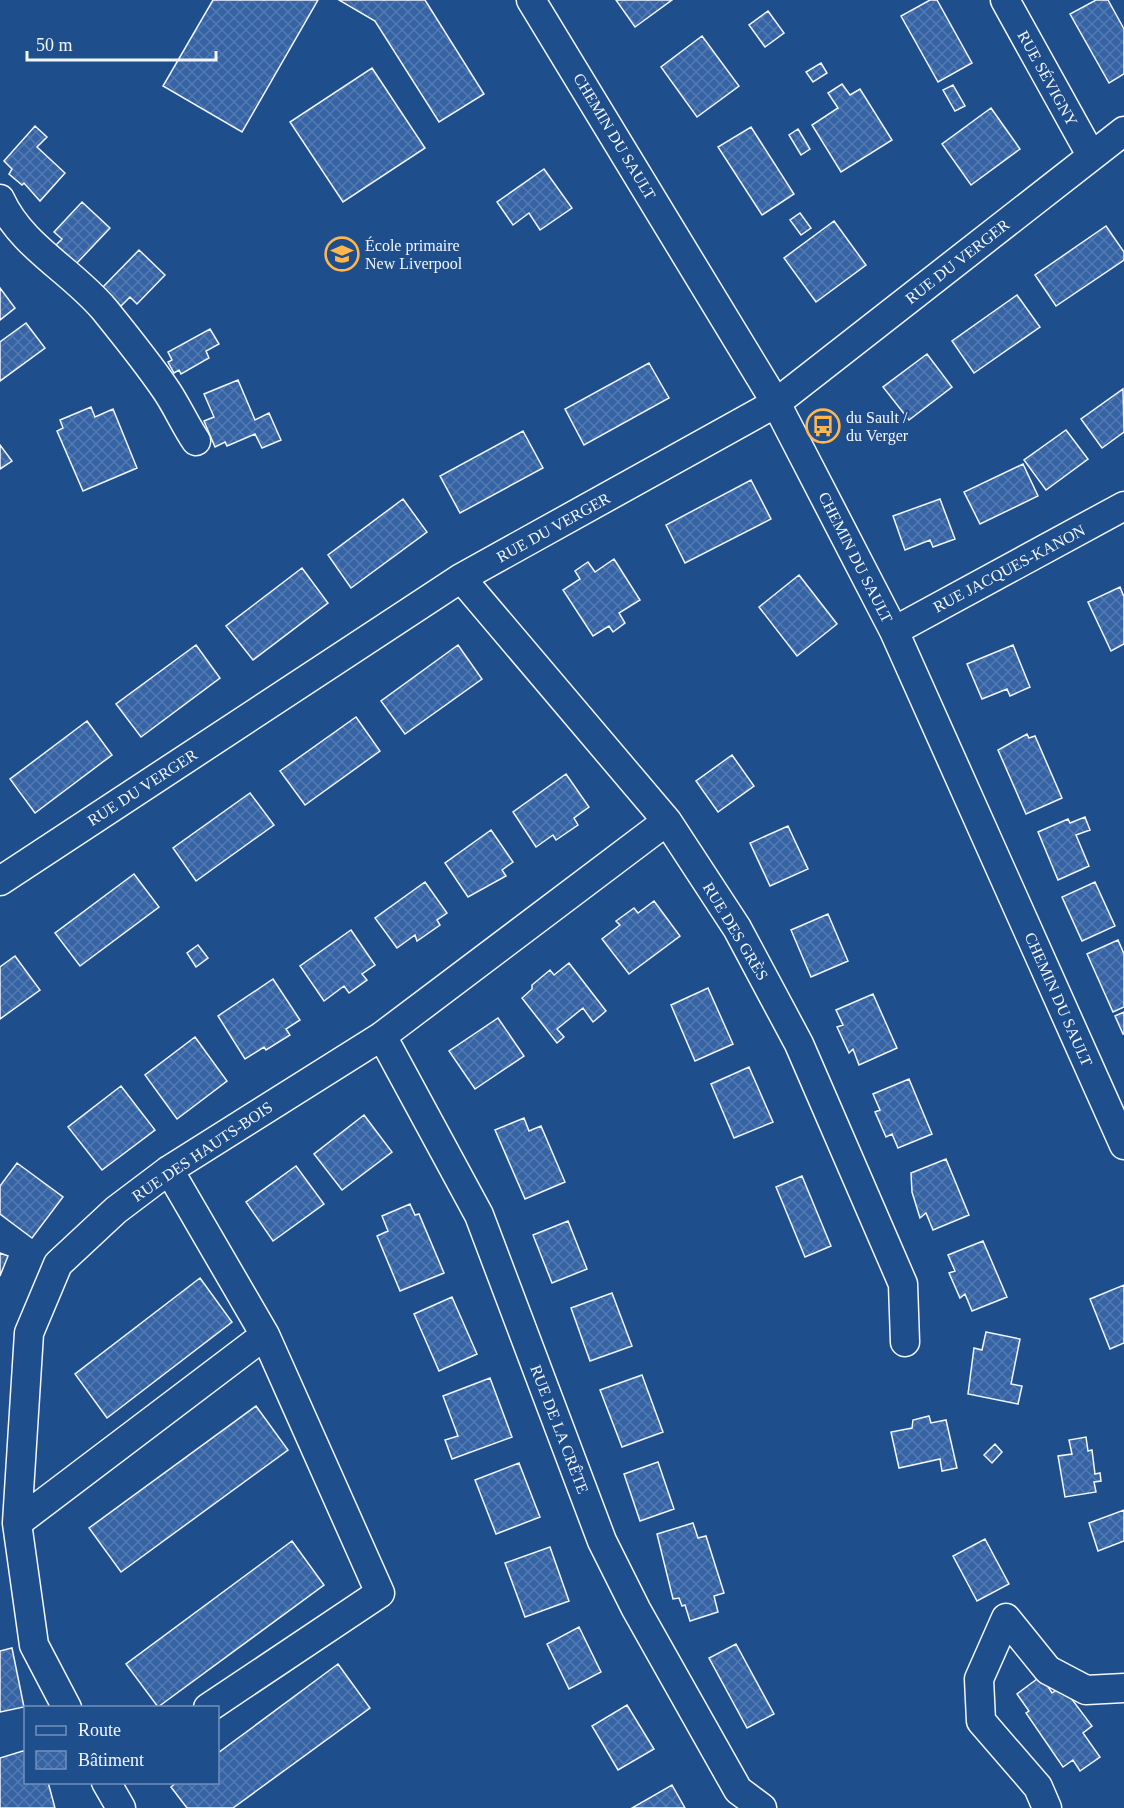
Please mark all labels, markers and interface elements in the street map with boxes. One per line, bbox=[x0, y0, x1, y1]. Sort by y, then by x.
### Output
scale bar bbox=[27, 24, 216, 62]
street label: RUE SÉVIGNY bbox=[1014, 27, 1082, 129]
text: 50 m bbox=[36, 35, 73, 55]
street label: CHEMIN DU SAULT bbox=[570, 70, 659, 203]
street label: RUE DU VERGER bbox=[902, 215, 1013, 307]
school or university icon: École primaire New Liverpool bbox=[324, 236, 360, 272]
place label: École primaire New Liverpool bbox=[365, 236, 463, 273]
bus stop icon: du Sault / du Verger bbox=[805, 408, 841, 444]
place label: du Sault / du Verger bbox=[846, 409, 909, 445]
street label: RUE DU VERGER bbox=[494, 489, 613, 566]
street label: CHEMIN DU SAULT bbox=[815, 489, 896, 626]
street label: RUE JACQUES-KANON bbox=[930, 521, 1088, 616]
street label: RUE DU VERGER bbox=[84, 746, 200, 829]
street label: RUE DES GRÈS bbox=[700, 879, 772, 983]
street label: CHEMIN DU SAULT bbox=[1021, 930, 1096, 1069]
street label: RUE DES HAUTS-BOIS bbox=[129, 1098, 276, 1205]
street label: RUE DE LA CRÊTE bbox=[527, 1362, 593, 1496]
legend bbox=[24, 1706, 219, 1784]
text: Route bbox=[78, 1720, 121, 1740]
text: Bâtiment bbox=[78, 1750, 144, 1770]

